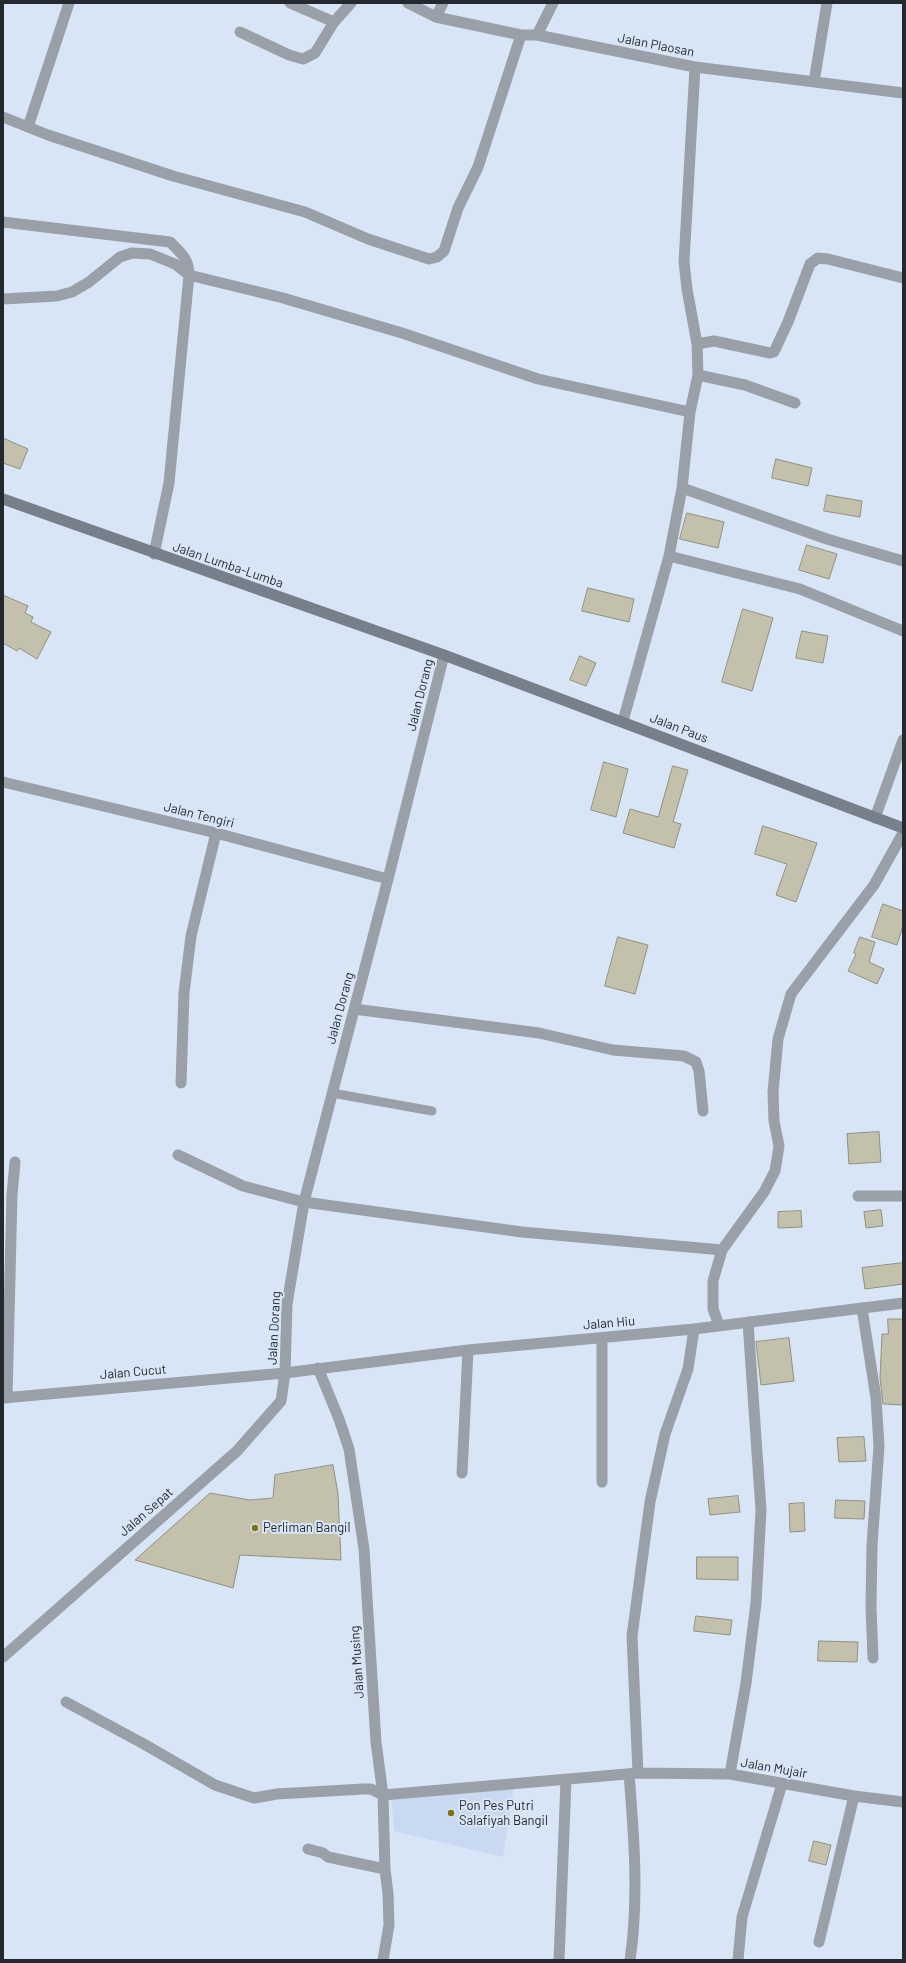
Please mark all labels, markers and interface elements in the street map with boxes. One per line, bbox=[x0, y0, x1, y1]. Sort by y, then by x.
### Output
street label: Jalan Plaosan bbox=[616, 30, 696, 60]
street label: Jalan Lumba-Lumba bbox=[171, 539, 285, 591]
street label: Jalan Dorang bbox=[404, 657, 436, 733]
street label: Jalan Paus bbox=[648, 710, 710, 746]
street label: Jalan Tengiri bbox=[162, 799, 236, 831]
street label: Jalan Dorang bbox=[323, 970, 357, 1046]
street label: Jalan Dorang bbox=[264, 1291, 284, 1365]
street label: Jalan Hiu bbox=[582, 1313, 636, 1333]
street label: Jalan Cucut bbox=[99, 1361, 167, 1383]
street label: Jalan Sepat bbox=[116, 1484, 176, 1540]
place label: Perliman Bangil bbox=[263, 1520, 350, 1536]
marker: Perliman Bangil bbox=[250, 1523, 260, 1533]
street label: Jalan Musing bbox=[347, 1625, 367, 1699]
street label: Jalan Mujair bbox=[739, 1754, 809, 1782]
place label: Pon Pes Putri Salafiyah Bangil bbox=[459, 1798, 548, 1829]
marker: Pon Pes Putri Salafiyah Bangil bbox=[446, 1808, 456, 1818]

